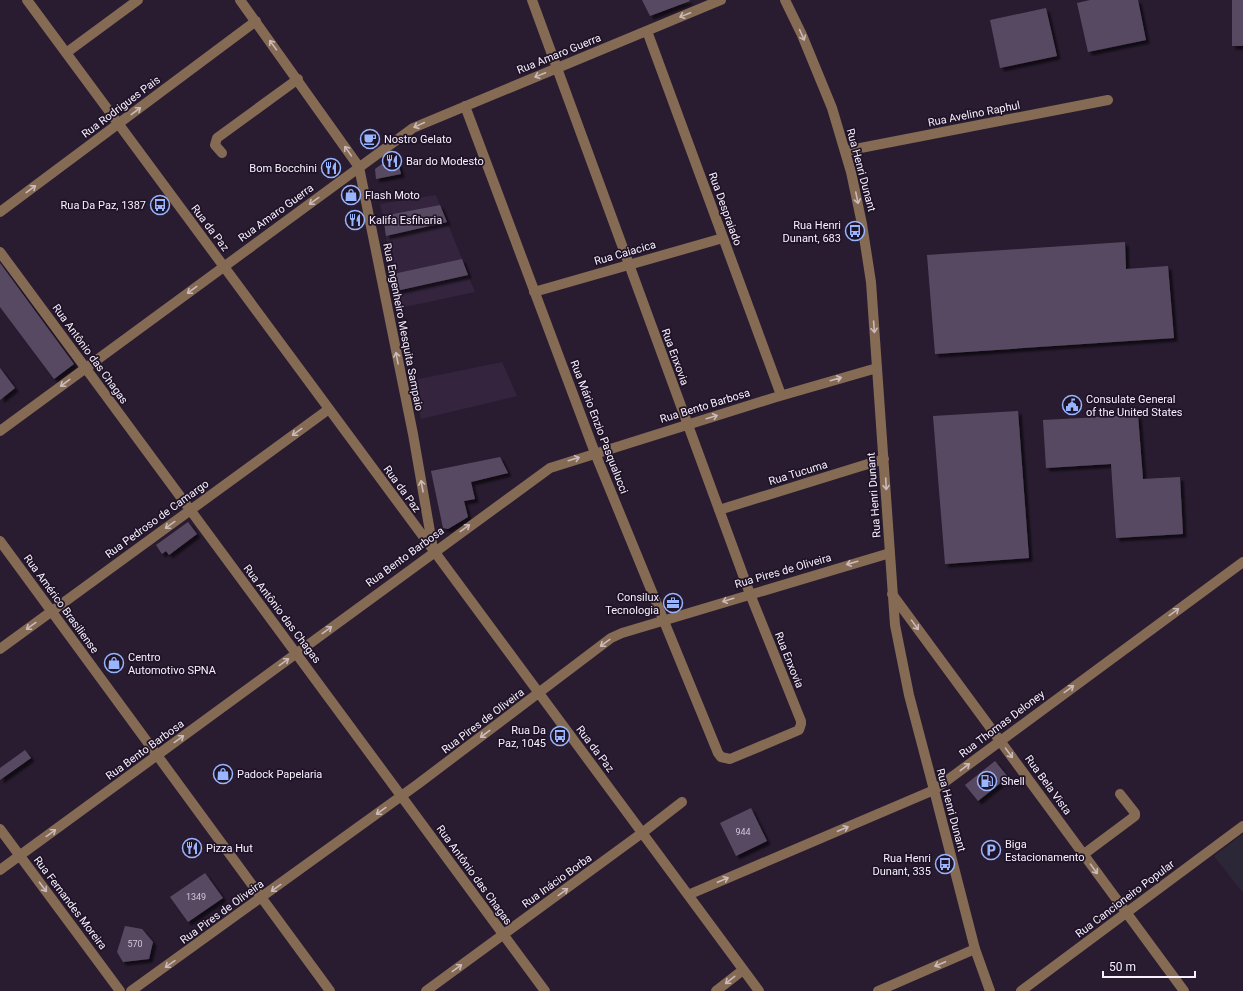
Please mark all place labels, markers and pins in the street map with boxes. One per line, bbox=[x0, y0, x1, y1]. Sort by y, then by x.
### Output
cafe icon: Nostro Gelato bbox=[359, 128, 381, 150]
place label: Nostro Gelato bbox=[384, 133, 452, 146]
restaurant icon: Bar do Modesto bbox=[381, 150, 403, 172]
place label: Bar do Modesto bbox=[406, 155, 484, 168]
restaurant icon: Bom Bocchini bbox=[320, 157, 342, 179]
place label: Bom Bocchini bbox=[249, 162, 317, 175]
shop icon: Flash Moto bbox=[340, 184, 362, 206]
place label: Flash Moto bbox=[365, 189, 420, 202]
bus stop icon: Rua Da Paz, 1387 bbox=[149, 194, 171, 216]
place label: Rua Da Paz, 1387 bbox=[61, 199, 146, 212]
restaurant icon: Kalifa Esfiharia bbox=[344, 209, 366, 231]
place label: Kalifa Esfiharia bbox=[369, 214, 442, 227]
place label: Rua Henri Dunant, 683 bbox=[783, 219, 841, 245]
bus stop icon: Rua Henri Dunant, 683 bbox=[844, 220, 866, 242]
place label: Consulate General of the United States bbox=[1086, 393, 1183, 419]
public building icon: Consulate General of the United States bbox=[1061, 394, 1083, 416]
place label: Consilux Tecnologia bbox=[605, 591, 660, 617]
office icon: Consilux Tecnologia bbox=[662, 592, 684, 614]
place label: Centro Automotivo SPNA bbox=[128, 651, 217, 677]
shop icon: Centro Automotivo SPNA bbox=[103, 652, 125, 674]
place label: Rua Da Paz, 1045 bbox=[498, 724, 546, 750]
bus stop icon: Rua Da Paz, 1045 bbox=[549, 725, 571, 747]
shop icon: Padock Papelaria bbox=[212, 763, 234, 785]
place label: Padock Papelaria bbox=[237, 768, 322, 781]
fuel station icon: Shell bbox=[976, 770, 998, 792]
place label: Shell bbox=[1001, 775, 1025, 788]
restaurant icon: Pizza Hut bbox=[181, 837, 203, 859]
place label: Biga Estacionamento bbox=[1005, 838, 1085, 864]
parking icon: Biga Estacionamento bbox=[980, 839, 1002, 861]
place label: Pizza Hut bbox=[206, 842, 253, 855]
place label: Rua Henri Dunant, 335 bbox=[873, 852, 931, 878]
bus stop icon: Rua Henri Dunant, 335 bbox=[934, 853, 956, 875]

